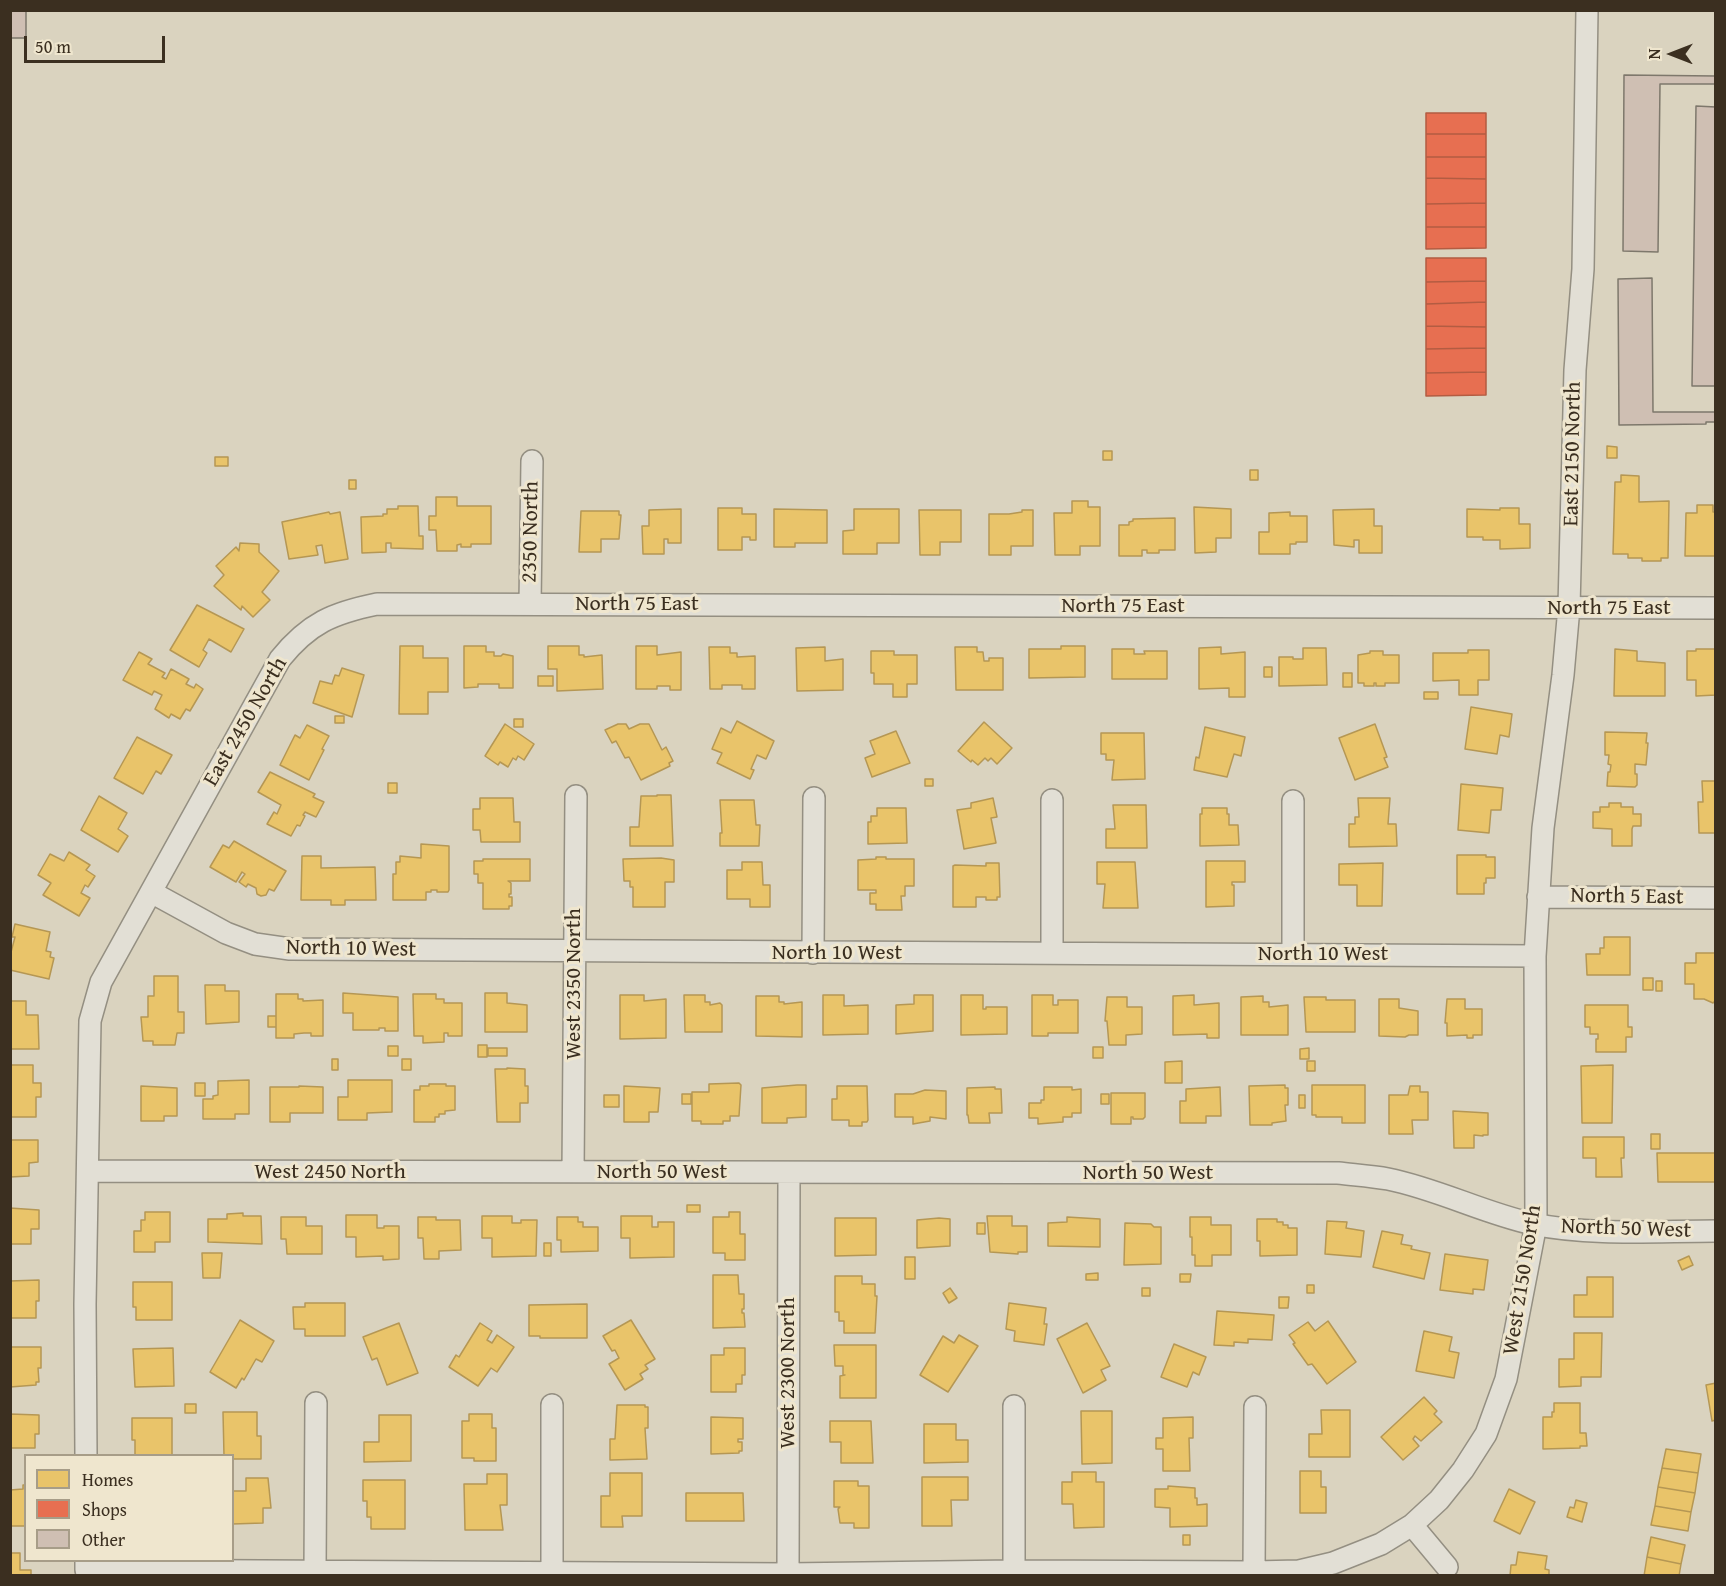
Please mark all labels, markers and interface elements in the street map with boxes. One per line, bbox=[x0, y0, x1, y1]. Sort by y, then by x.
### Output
scale bar bbox=[27, 24, 168, 62]
north arrow bbox=[1642, 24, 1702, 84]
text: 50 m bbox=[35, 33, 71, 60]
text: N bbox=[1642, 49, 1666, 59]
street label: East 2150 North bbox=[1559, 381, 1587, 527]
street label: 2350 North bbox=[517, 481, 545, 583]
street label: North 75 East bbox=[575, 591, 699, 617]
street label: North 75 East bbox=[1061, 593, 1185, 619]
street label: North 75 East bbox=[1547, 595, 1671, 621]
street label: East 2450 North bbox=[198, 653, 294, 791]
street label: North 5 East bbox=[1570, 883, 1684, 911]
street label: West 2350 North bbox=[561, 908, 587, 1060]
street label: North 10 West bbox=[286, 935, 416, 963]
street label: North 10 West bbox=[772, 940, 902, 966]
street label: North 10 West bbox=[1258, 941, 1388, 967]
street label: West 2450 North bbox=[254, 1159, 406, 1185]
street label: North 50 West bbox=[597, 1159, 727, 1185]
street label: North 50 West bbox=[1083, 1160, 1213, 1186]
street label: West 2150 North bbox=[1498, 1203, 1548, 1357]
street label: North 50 West bbox=[1560, 1214, 1692, 1244]
street label: West 2300 North bbox=[775, 1297, 801, 1449]
legend bbox=[24, 1454, 234, 1562]
text: Homes bbox=[82, 1466, 133, 1493]
text: Shops bbox=[82, 1496, 127, 1523]
text: Other bbox=[82, 1526, 125, 1553]

